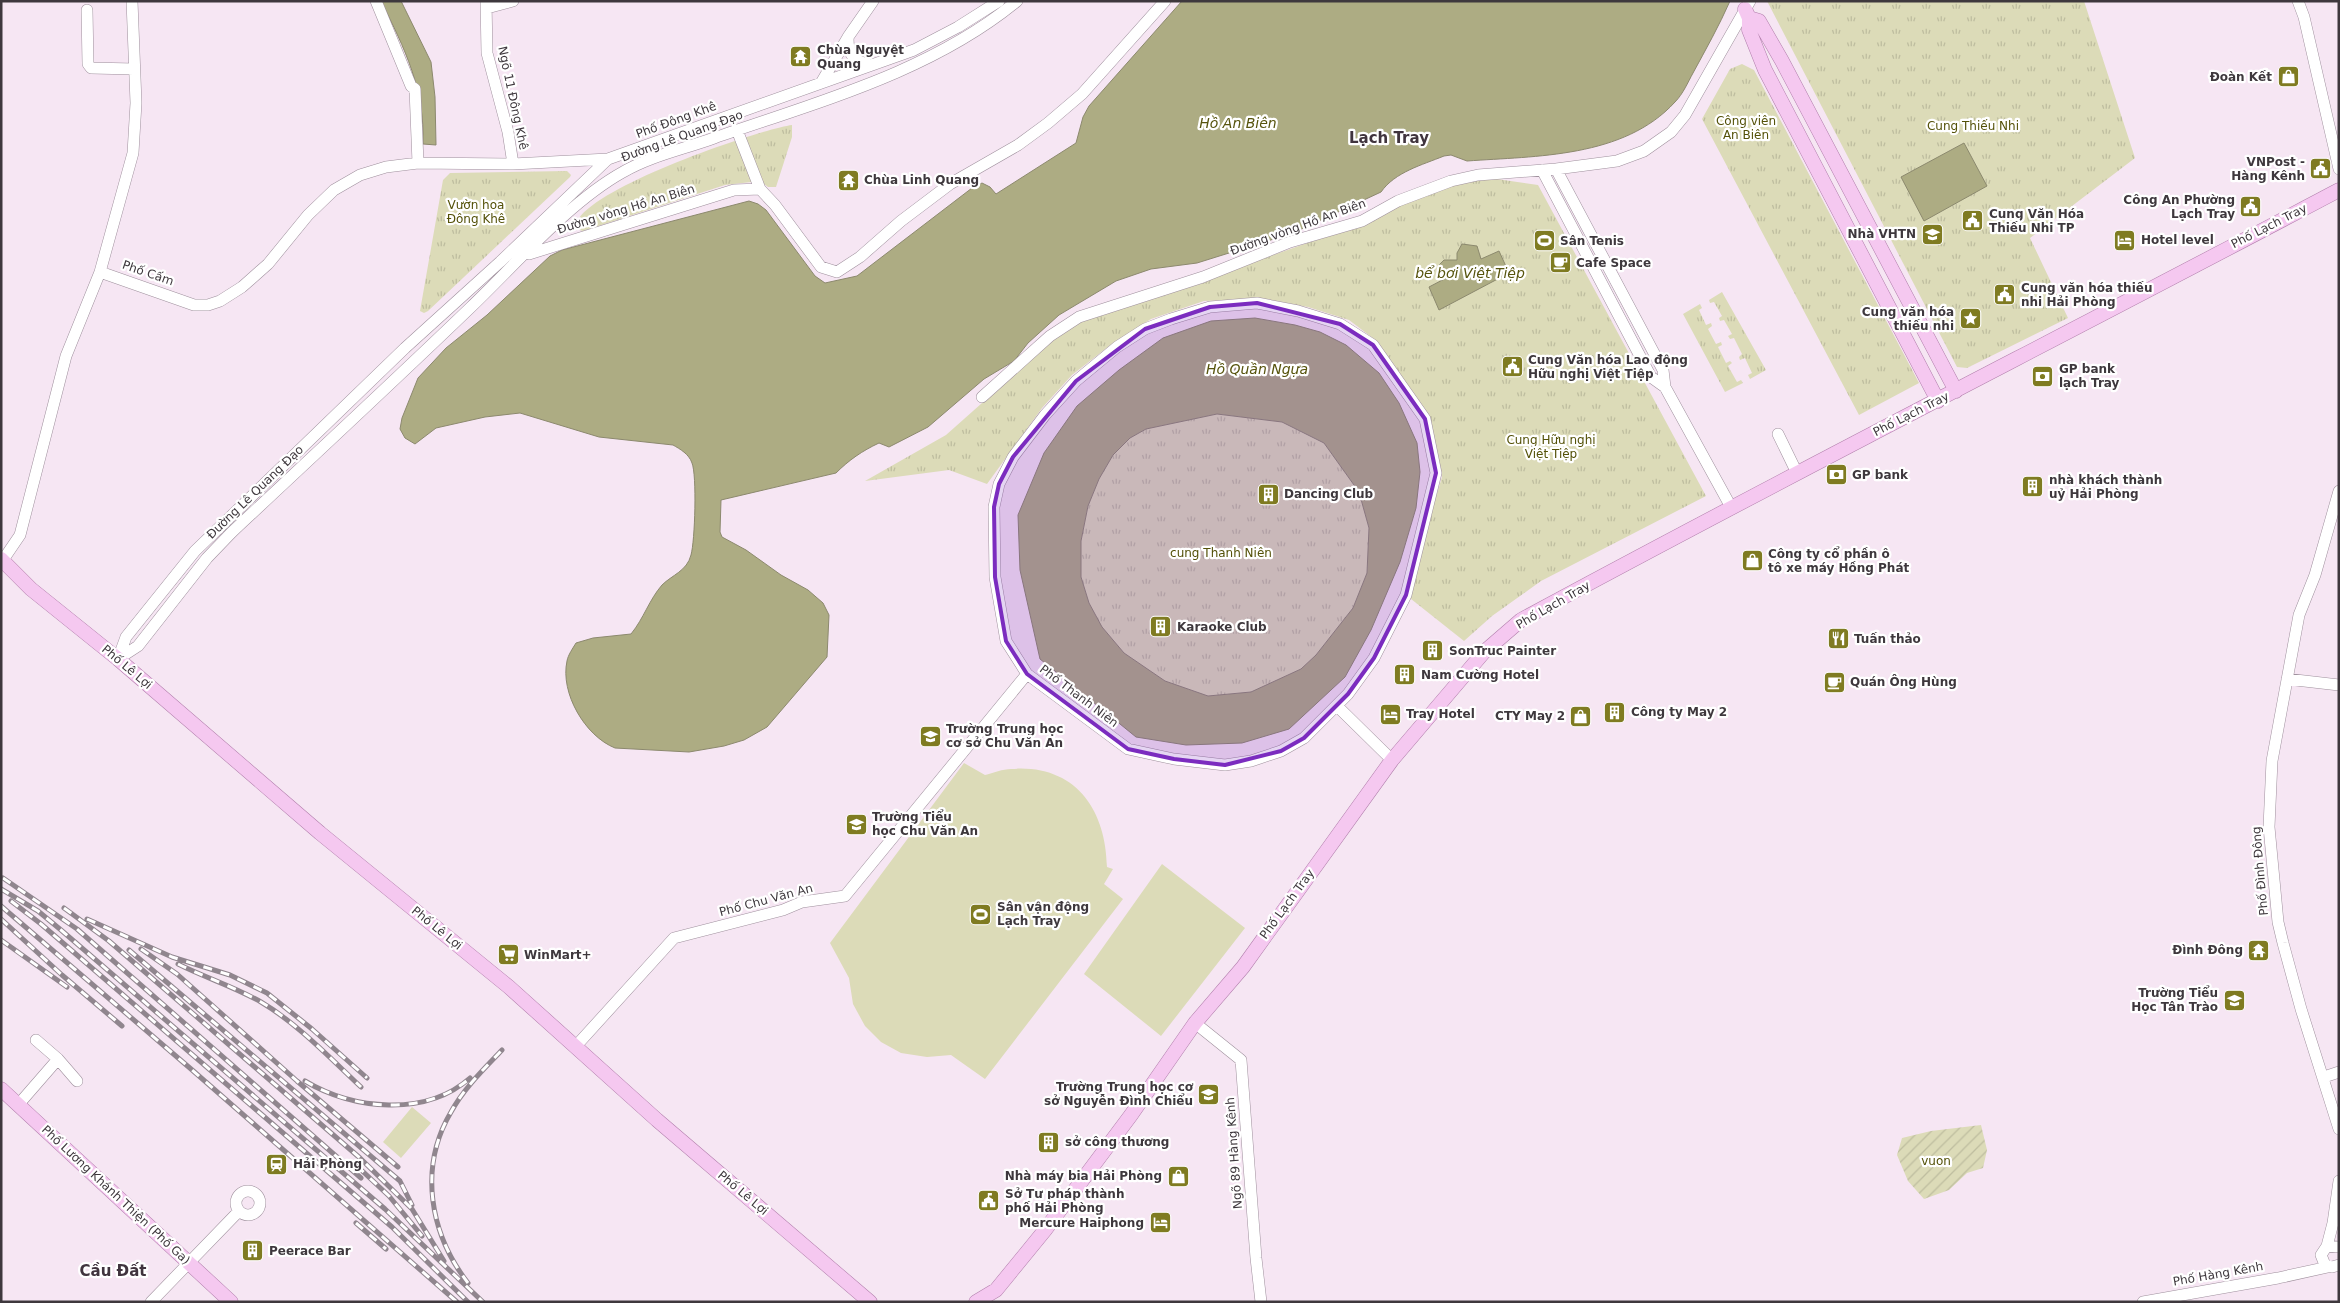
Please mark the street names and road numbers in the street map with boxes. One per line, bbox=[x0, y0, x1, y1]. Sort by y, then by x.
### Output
street label: Ngõ 11 Đông Khê bbox=[495, 45, 531, 151]
street label: Phố Đông Khê bbox=[634, 99, 718, 141]
street label: Đường Lê Quang Đạo bbox=[619, 107, 745, 165]
street label: Đường vòng Hồ An Biên bbox=[556, 181, 696, 237]
street label: Đường vòng Hồ An Biên bbox=[1228, 196, 1368, 258]
street label: Phố Lạch Tray bbox=[2229, 201, 2309, 251]
street label: Phố Cấm bbox=[120, 258, 176, 288]
street label: Phố Lạch Tray bbox=[1871, 389, 1951, 439]
street label: Đường Lê Quang Đạo bbox=[204, 442, 306, 542]
street label: Phố Lạch Tray bbox=[1514, 578, 1592, 632]
street label: Phố Lê Lợi bbox=[99, 642, 155, 692]
street label: Phố Thanh Niên bbox=[1037, 662, 1121, 730]
street label: Phố Đình Đông bbox=[2249, 826, 2271, 916]
street label: Phố Lạch Tray bbox=[1257, 866, 1317, 942]
street label: Phố Chu Văn An bbox=[718, 881, 814, 919]
street label: Phố Lê Lợi bbox=[409, 903, 465, 953]
street label: Ngõ 89 Hàng Kênh bbox=[1223, 1097, 1245, 1209]
street label: Phố Lương Khánh Thiện (Phố Ga) bbox=[39, 1122, 193, 1268]
street label: Phố Lê Lợi bbox=[715, 1168, 771, 1218]
street label: Phố Hàng Kênh bbox=[2172, 1259, 2264, 1289]

